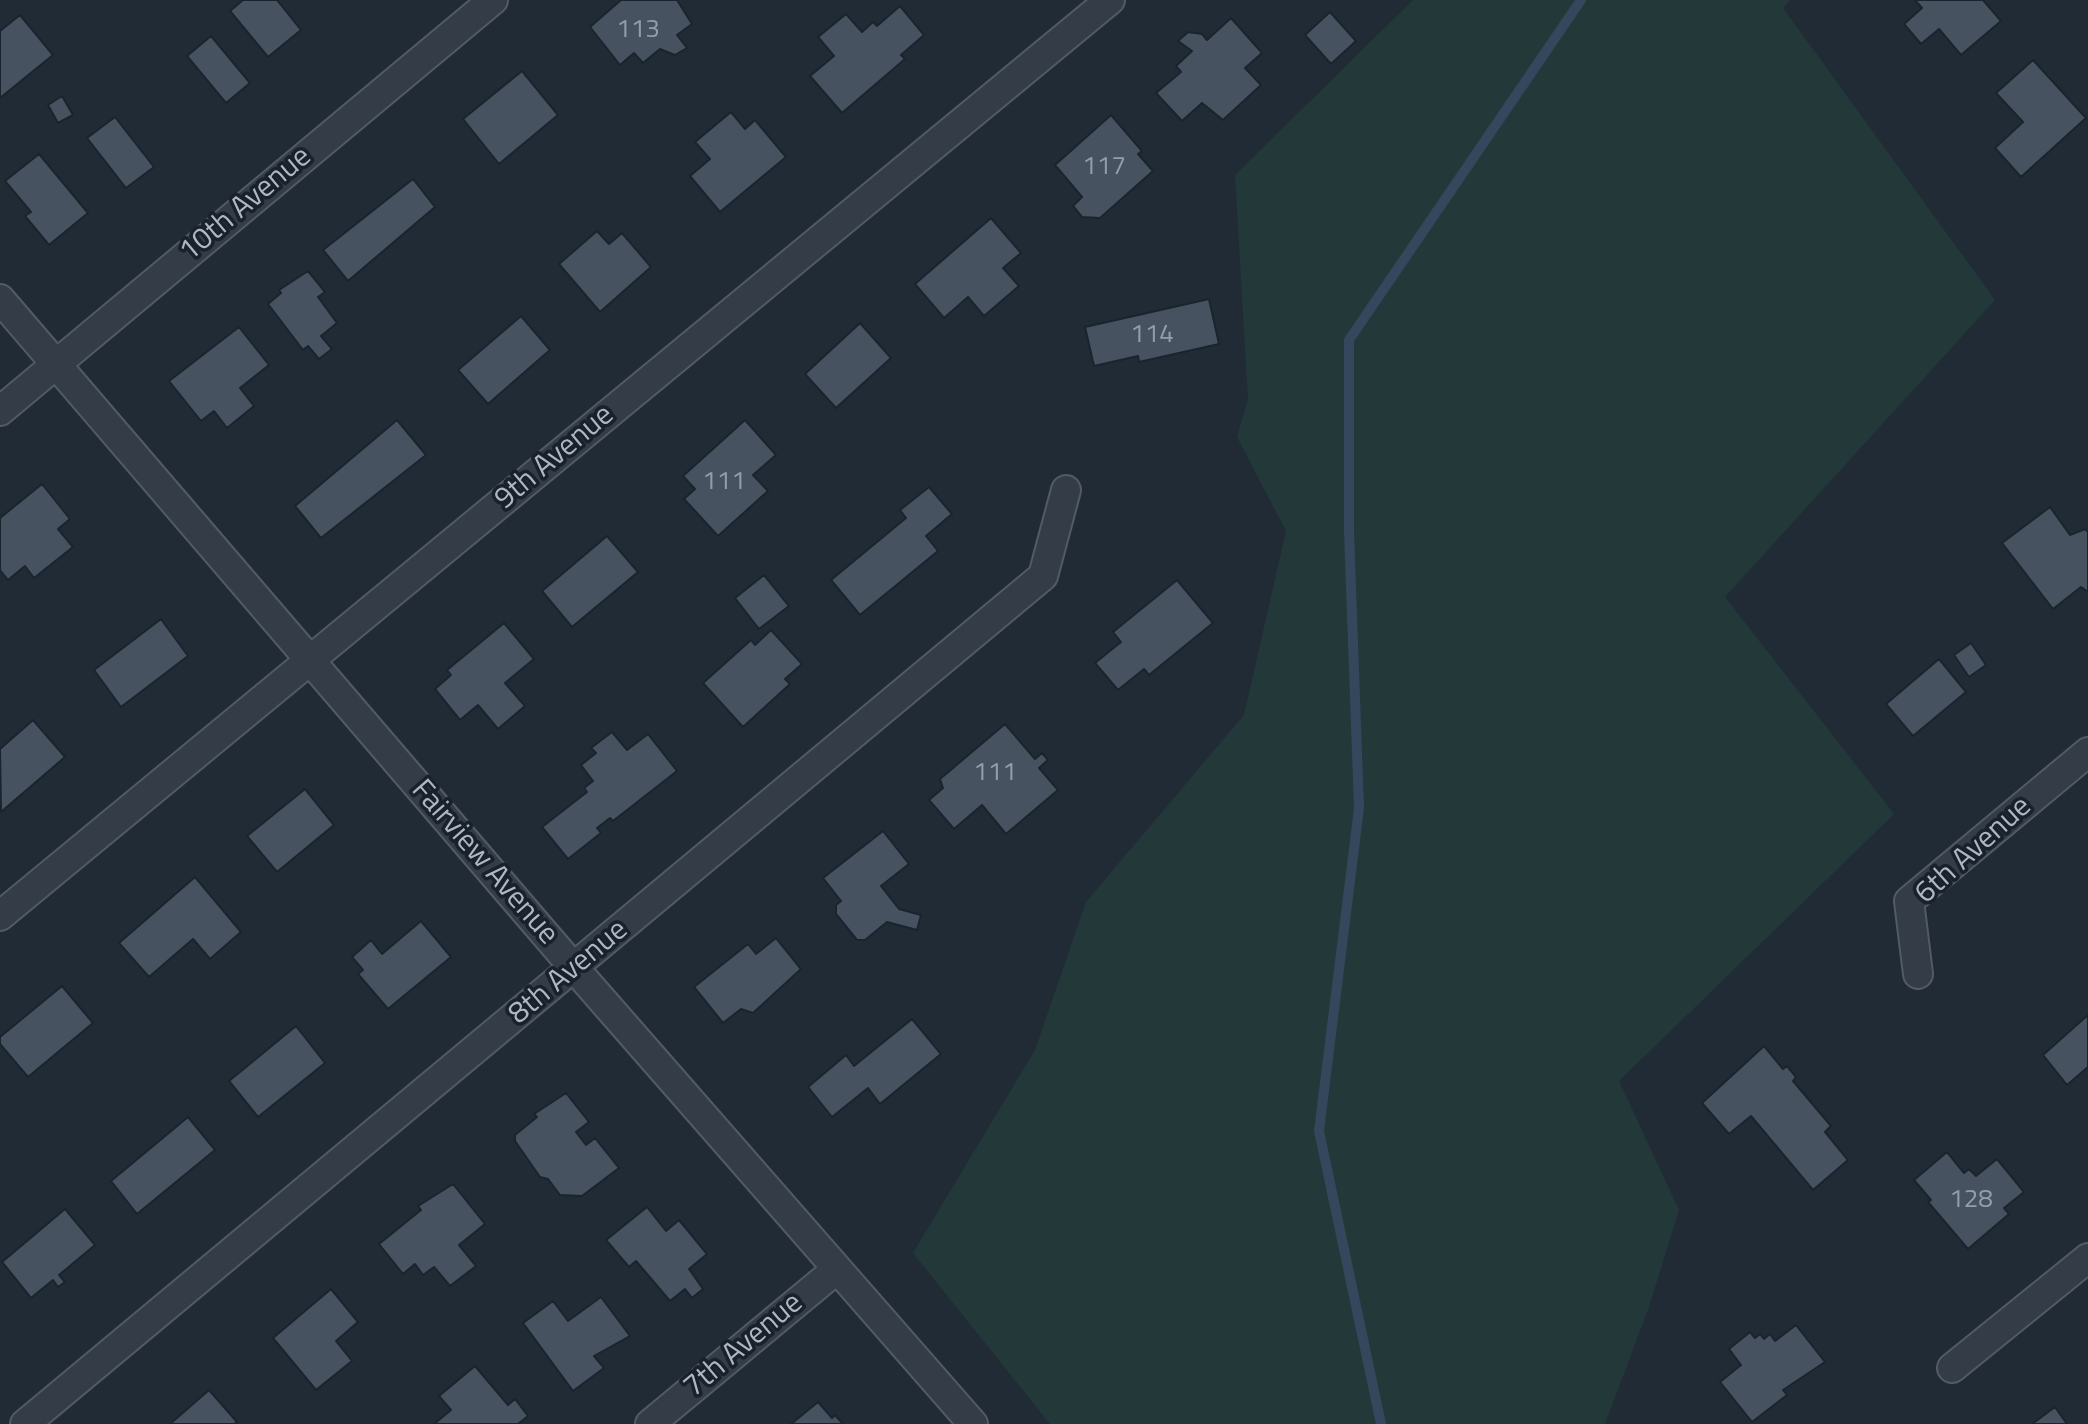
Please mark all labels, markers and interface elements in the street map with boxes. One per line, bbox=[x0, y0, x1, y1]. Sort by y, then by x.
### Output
house number: 113 bbox=[616, 15, 660, 47]
street label: 10th Avenue bbox=[173, 140, 319, 270]
house number: 117 bbox=[1082, 152, 1126, 184]
house number: 114 bbox=[1130, 320, 1174, 352]
street label: 9th Avenue bbox=[488, 398, 622, 518]
house number: 111 bbox=[702, 467, 746, 499]
house number: 111 bbox=[973, 758, 1017, 790]
street label: Fairview Avenue bbox=[403, 773, 565, 953]
street label: 6th Avenue bbox=[1908, 789, 2040, 913]
street label: 8th Avenue bbox=[502, 913, 636, 1033]
house number: 128 bbox=[1949, 1185, 1993, 1217]
street label: 7th Avenue bbox=[677, 1286, 811, 1406]

